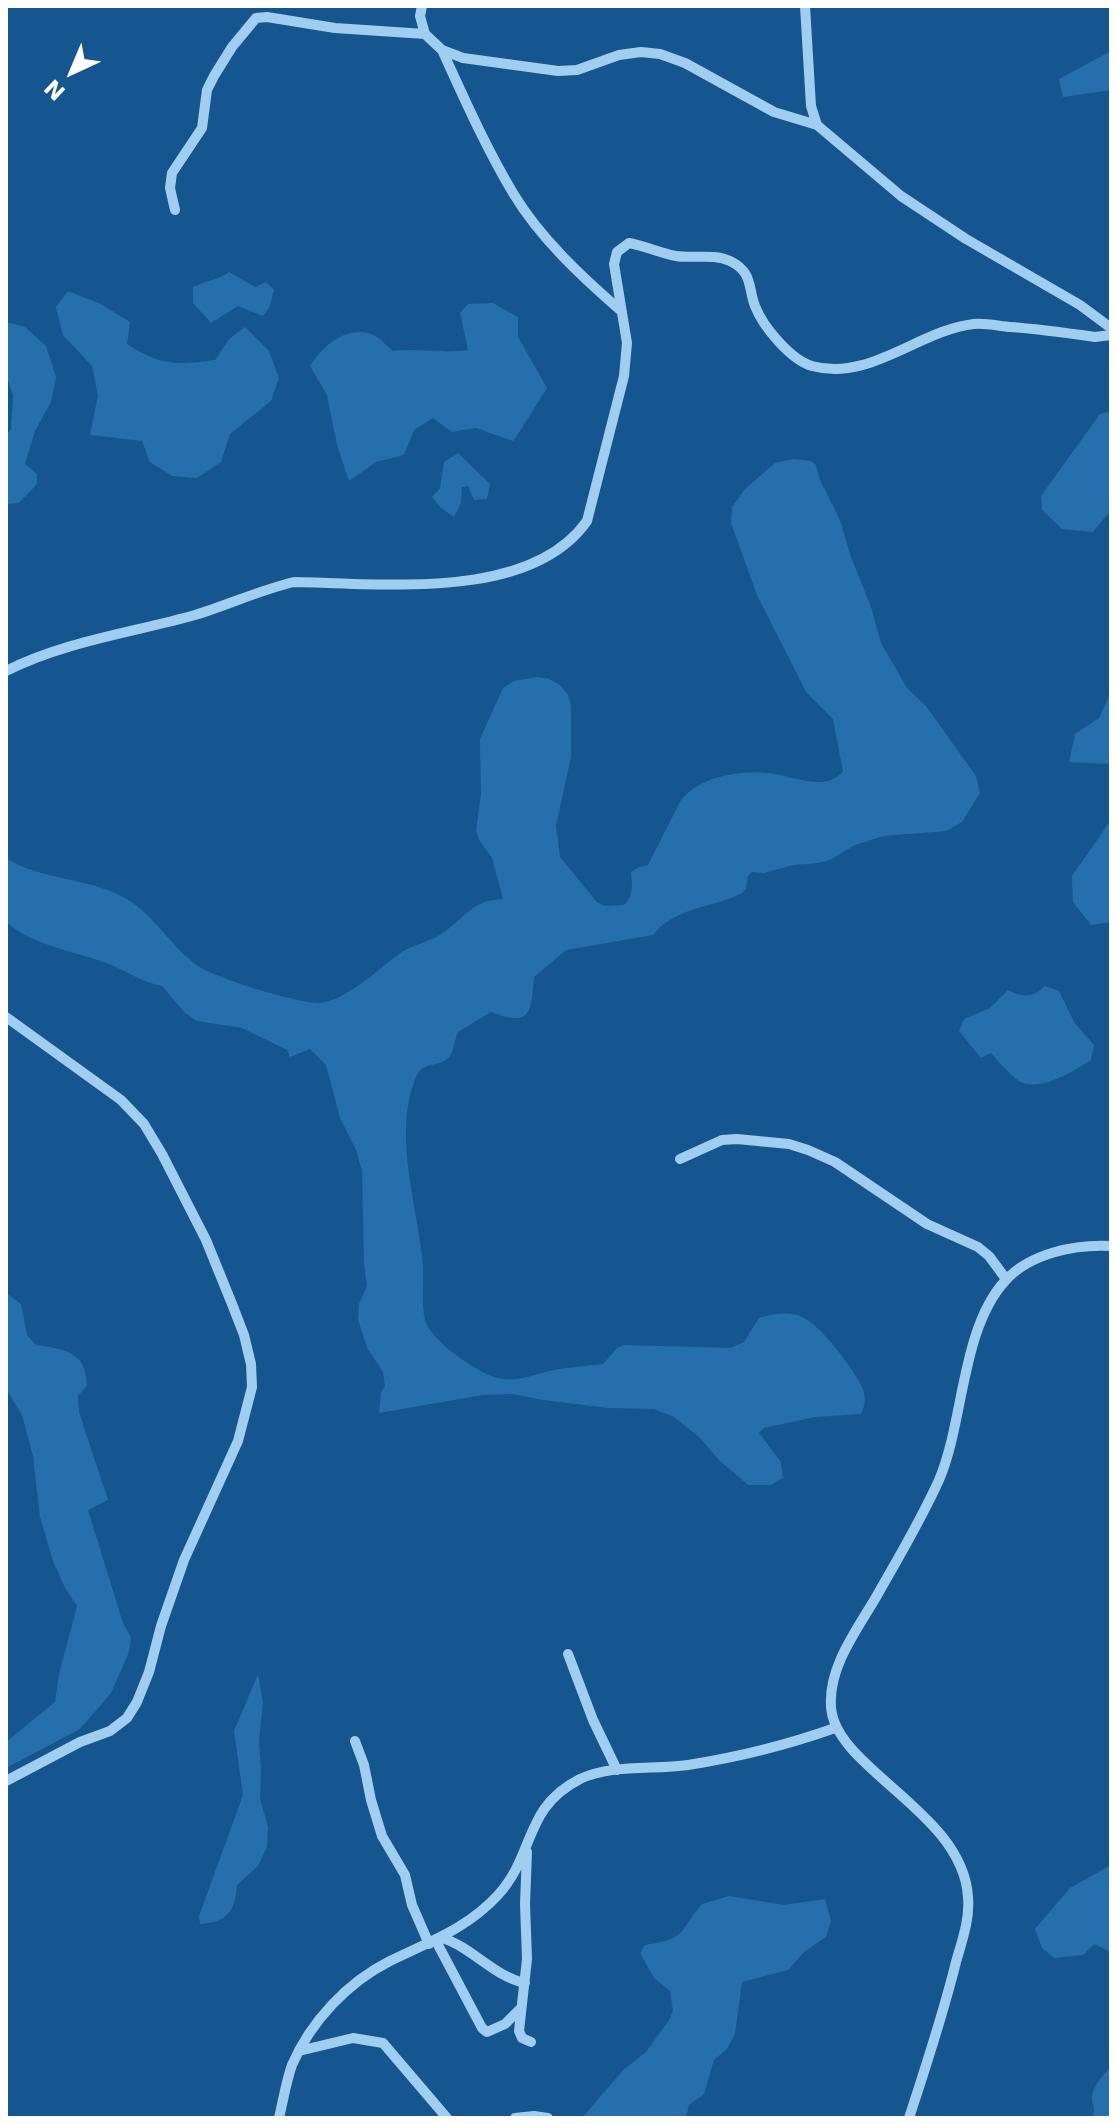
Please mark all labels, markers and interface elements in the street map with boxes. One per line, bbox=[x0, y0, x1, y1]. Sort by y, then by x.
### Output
north arrow bbox=[32, 32, 112, 112]
text: N bbox=[40, 74, 70, 105]

